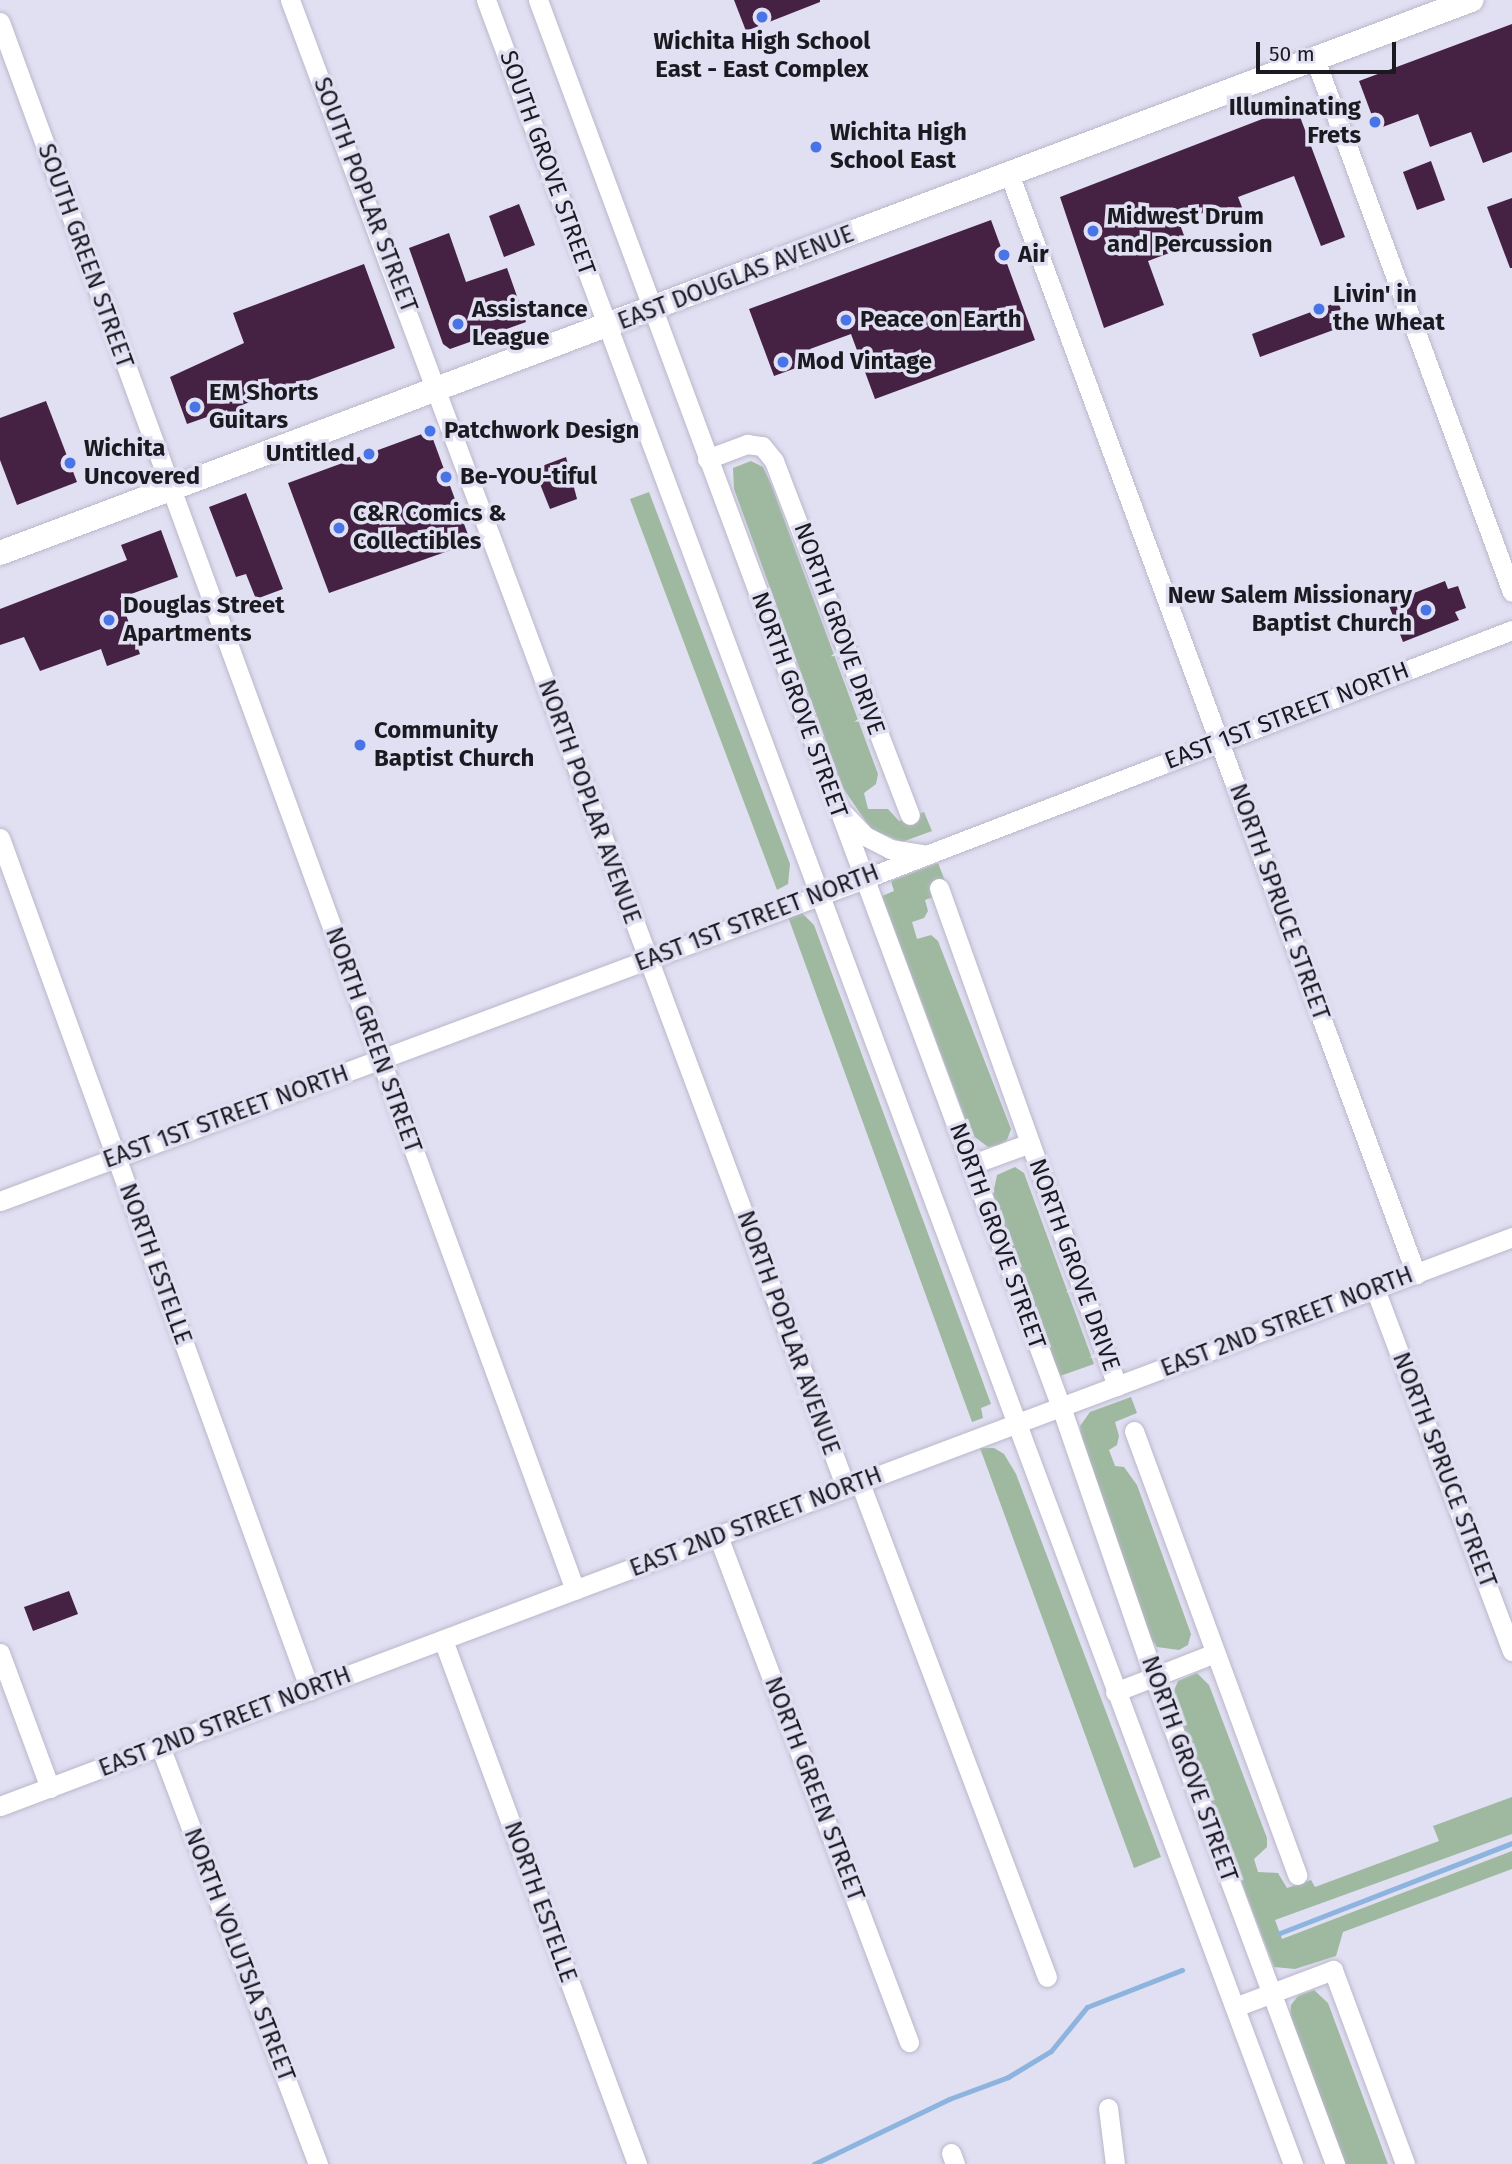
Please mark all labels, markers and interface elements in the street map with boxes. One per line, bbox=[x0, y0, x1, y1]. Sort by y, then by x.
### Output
marker: Wichita High School East - East Complex bbox=[754, 9, 770, 25]
place label: Wichita High School East - East Complex bbox=[654, 28, 870, 84]
scale bar bbox=[1260, 28, 1400, 72]
text: 50 m bbox=[1269, 41, 1315, 67]
street label: SOUTH GROVE STREET bbox=[493, 47, 601, 279]
street label: SOUTH POPLAR STREET bbox=[307, 73, 423, 317]
place label: Illuminating Frets bbox=[1229, 94, 1361, 150]
marker: Illuminating Frets bbox=[1367, 114, 1383, 130]
place label: Wichita High School East bbox=[830, 119, 967, 175]
marker: Wichita High School East bbox=[808, 139, 824, 155]
street label: SOUTH GREEN STREET bbox=[31, 140, 139, 372]
place label: Midwest Drum and Percussion bbox=[1107, 203, 1273, 259]
street label: EAST DOUGLAS AVENUE bbox=[614, 220, 858, 336]
marker: Midwest Drum and Percussion bbox=[1085, 223, 1101, 239]
place label: Air bbox=[1018, 241, 1049, 269]
marker: Air bbox=[996, 247, 1012, 263]
place label: Livin' in the Wheat bbox=[1333, 281, 1445, 337]
place label: Assistance League bbox=[472, 296, 588, 352]
marker: Livin' in the Wheat bbox=[1311, 301, 1327, 317]
place label: Peace on Earth bbox=[860, 306, 1022, 334]
marker: Peace on Earth bbox=[838, 312, 854, 328]
marker: Assistance League bbox=[450, 316, 466, 332]
place label: Mod Vintage bbox=[797, 348, 932, 376]
marker: Mod Vintage bbox=[775, 354, 791, 370]
place label: EM Shorts Guitars bbox=[209, 379, 318, 435]
marker: EM Shorts Guitars bbox=[187, 399, 203, 415]
place label: Patchwork Design bbox=[444, 417, 639, 445]
marker: Patchwork Design bbox=[422, 423, 438, 439]
place label: Wichita Uncovered bbox=[84, 435, 200, 491]
place label: Untitled bbox=[266, 440, 355, 468]
marker: Untitled bbox=[361, 446, 377, 462]
marker: Wichita Uncovered bbox=[62, 455, 78, 471]
place label: Be-YOU-tiful bbox=[460, 463, 597, 491]
marker: Be-YOU-tiful bbox=[438, 469, 454, 485]
place label: C&R Comics & Collectibles bbox=[353, 500, 507, 556]
street label: NORTH GROVE DRIVE bbox=[787, 519, 891, 739]
marker: C&R Comics & Collectibles bbox=[331, 520, 347, 536]
place label: New Salem Missionary Baptist Church bbox=[1168, 582, 1412, 638]
street label: NORTH GROVE STREET bbox=[745, 588, 853, 822]
place label: Douglas Street Apartments bbox=[123, 592, 284, 648]
marker: New Salem Missionary Baptist Church bbox=[1418, 602, 1434, 618]
marker: Douglas Street Apartments bbox=[101, 612, 117, 628]
street label: EAST 1ST STREET NORTH bbox=[1161, 656, 1413, 776]
street label: NORTH POPLAR AVENUE bbox=[531, 676, 647, 928]
place label: Community Baptist Church bbox=[374, 717, 534, 773]
marker: Community Baptist Church bbox=[352, 737, 368, 753]
street label: NORTH SPRUCE STREET bbox=[1223, 780, 1335, 1024]
street label: EAST 1ST STREET NORTH bbox=[631, 858, 883, 978]
street label: NORTH GREEN STREET bbox=[319, 923, 427, 1157]
street label: EAST 1ST STREET NORTH bbox=[99, 1059, 353, 1175]
street label: NORTH GROVE STREET bbox=[943, 1119, 1051, 1353]
street label: NORTH GROVE DRIVE bbox=[1022, 1155, 1126, 1375]
street label: NORTH ESTELLE bbox=[113, 1180, 197, 1348]
street label: NORTH POPLAR AVENUE bbox=[730, 1207, 846, 1459]
street label: EAST 2ND STREET NORTH bbox=[1157, 1261, 1417, 1383]
street label: NORTH SPRUCE STREET bbox=[1386, 1348, 1502, 1592]
street label: EAST 2ND STREET NORTH bbox=[626, 1461, 886, 1583]
street label: NORTH GROVE STREET bbox=[1135, 1652, 1243, 1886]
street label: EAST 2ND STREET NORTH bbox=[95, 1661, 355, 1783]
street label: NORTH GREEN STREET bbox=[758, 1673, 870, 1905]
street label: NORTH ESTELLE bbox=[498, 1818, 582, 1986]
street label: NORTH VOLUTSIA STREET bbox=[177, 1824, 301, 2086]

